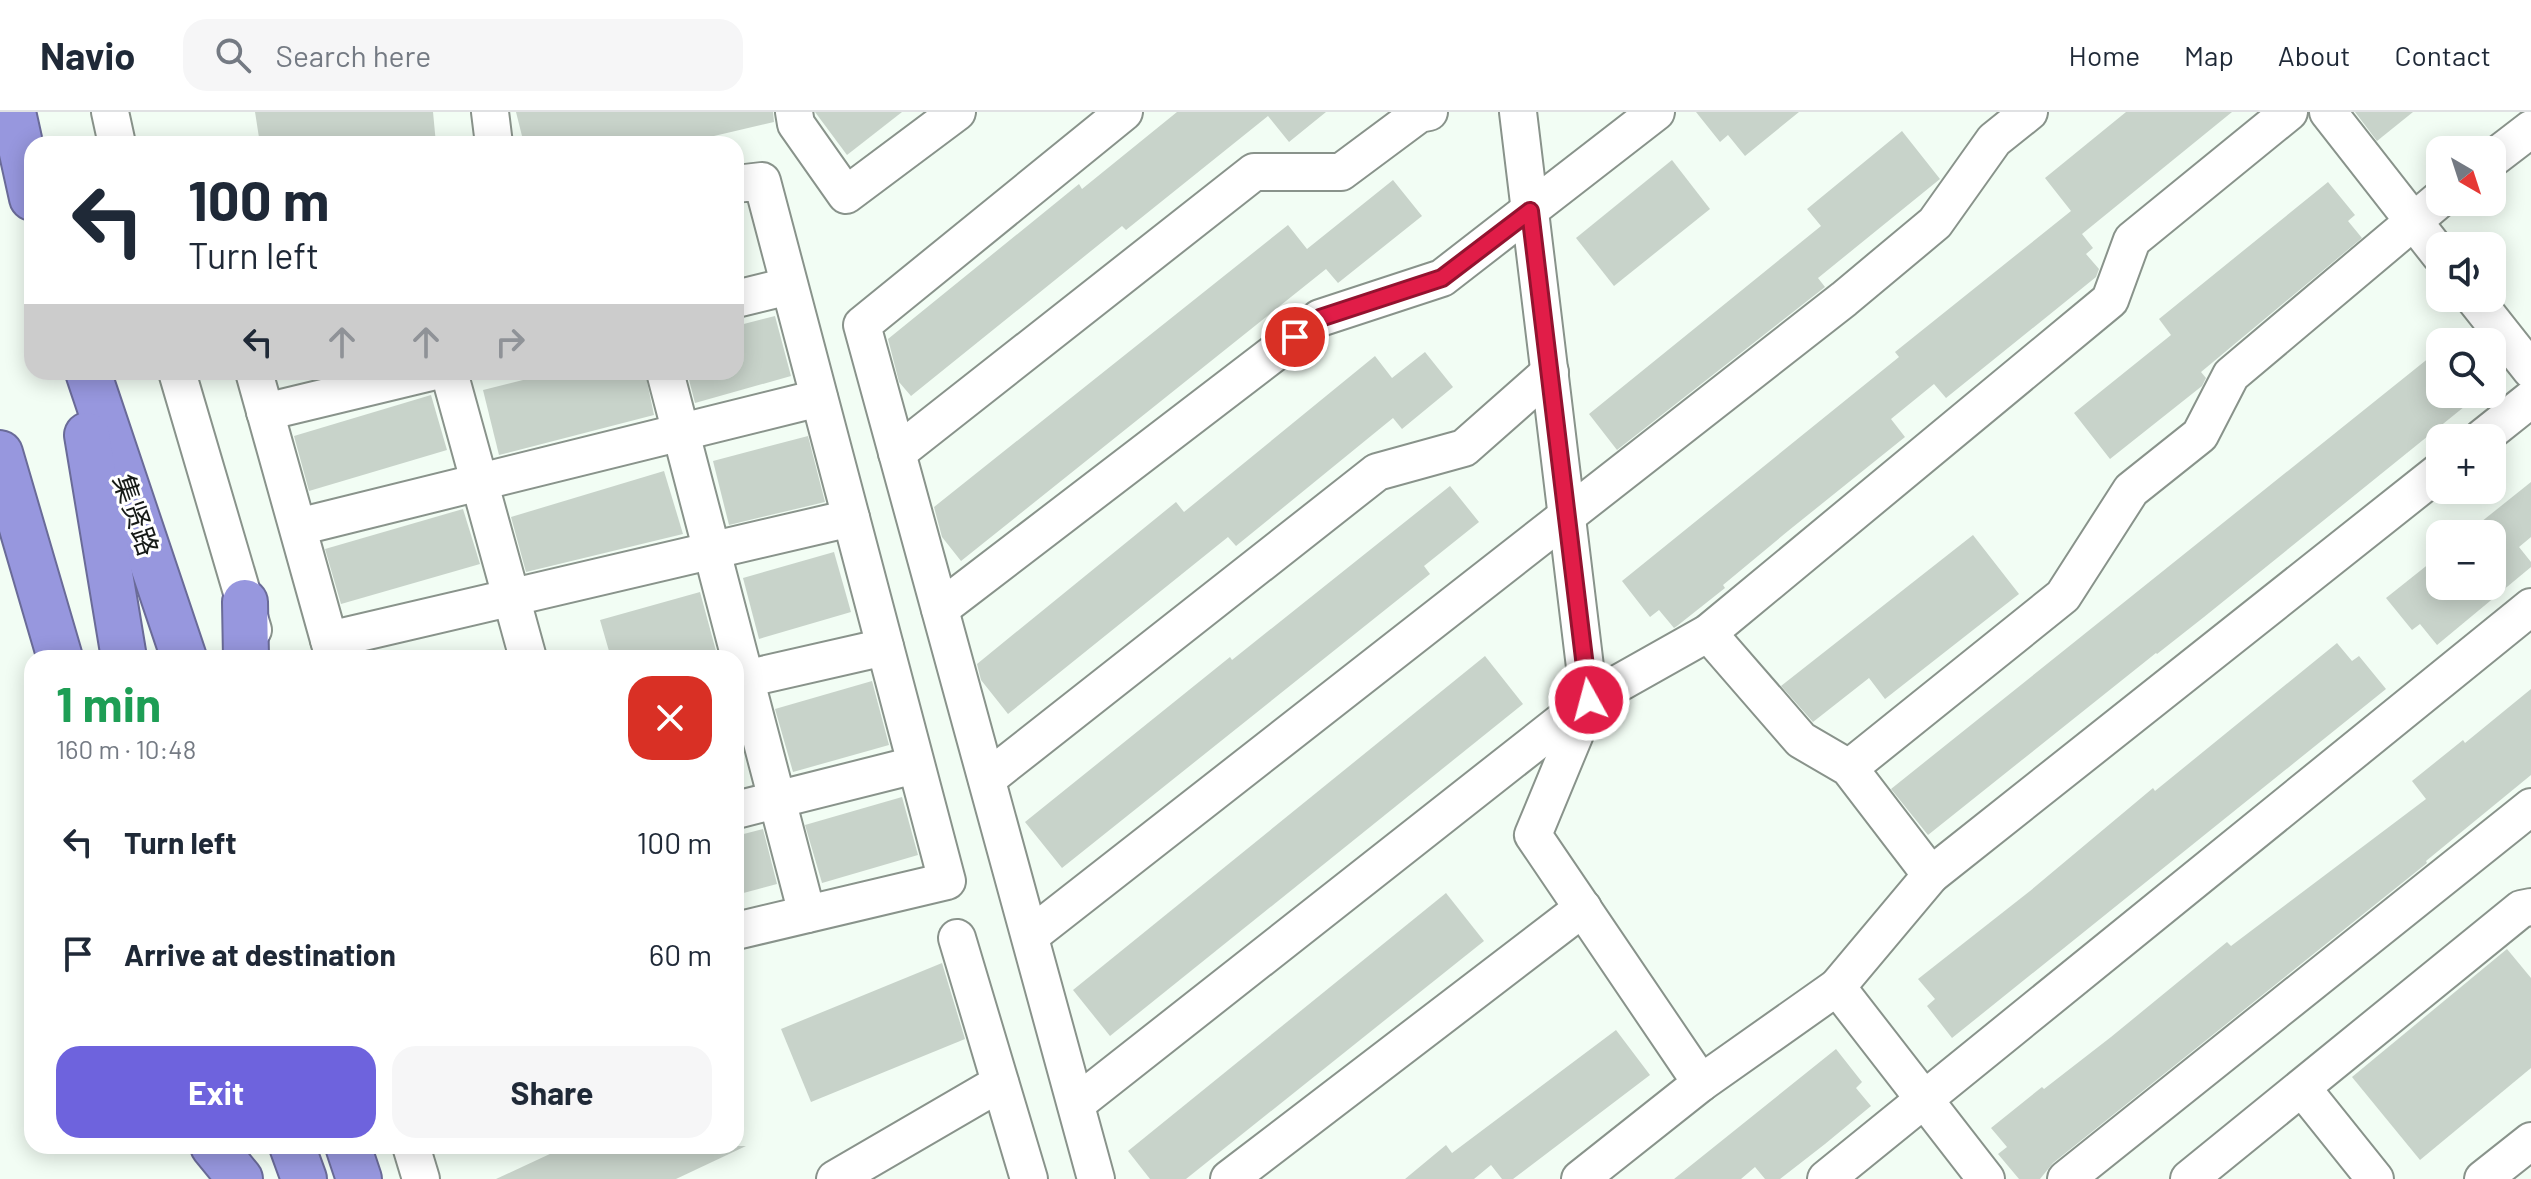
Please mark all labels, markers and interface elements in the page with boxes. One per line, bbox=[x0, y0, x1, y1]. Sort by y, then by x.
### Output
search box bbox=[183, 19, 743, 91]
text: Navio bbox=[40, 32, 135, 78]
icon: search bbox=[211, 33, 255, 77]
text: Search here bbox=[275, 37, 431, 73]
text: Home bbox=[2069, 38, 2140, 72]
text: Map bbox=[2184, 38, 2234, 72]
text: About bbox=[2278, 38, 2350, 72]
text: Contact bbox=[2394, 38, 2491, 72]
north arrow bbox=[2426, 136, 2506, 216]
map controls bbox=[2426, 136, 2506, 600]
text: 100 m bbox=[188, 165, 330, 232]
icon: left bbox=[56, 168, 160, 272]
button: sound bbox=[2426, 232, 2506, 312]
text: Turn left bbox=[188, 233, 319, 276]
pin bbox=[1261, 303, 1329, 371]
icon: arrive bbox=[1273, 315, 1317, 359]
icon: left bbox=[236, 320, 280, 364]
icon: ahead bbox=[320, 320, 364, 364]
icon: ahead bbox=[404, 320, 448, 364]
icon: right bbox=[488, 320, 532, 364]
button: search bbox=[2426, 328, 2506, 408]
button: + bbox=[2426, 424, 2506, 504]
street label: 集贤路 bbox=[107, 469, 167, 560]
button: − bbox=[2426, 520, 2506, 600]
position arrow bbox=[1547, 658, 1631, 742]
text: 1 min bbox=[56, 674, 161, 732]
button: close bbox=[628, 676, 712, 760]
text: 160 m · 10:48 bbox=[56, 733, 196, 764]
icon: left bbox=[56, 820, 100, 864]
text: Turn left bbox=[124, 824, 237, 860]
text: 100 m bbox=[637, 824, 712, 860]
icon: arrive bbox=[56, 932, 100, 976]
text: Arrive at destination bbox=[124, 936, 396, 972]
text: 60 m bbox=[649, 936, 712, 972]
button: Exit bbox=[56, 1046, 376, 1138]
button: Share bbox=[392, 1046, 712, 1138]

